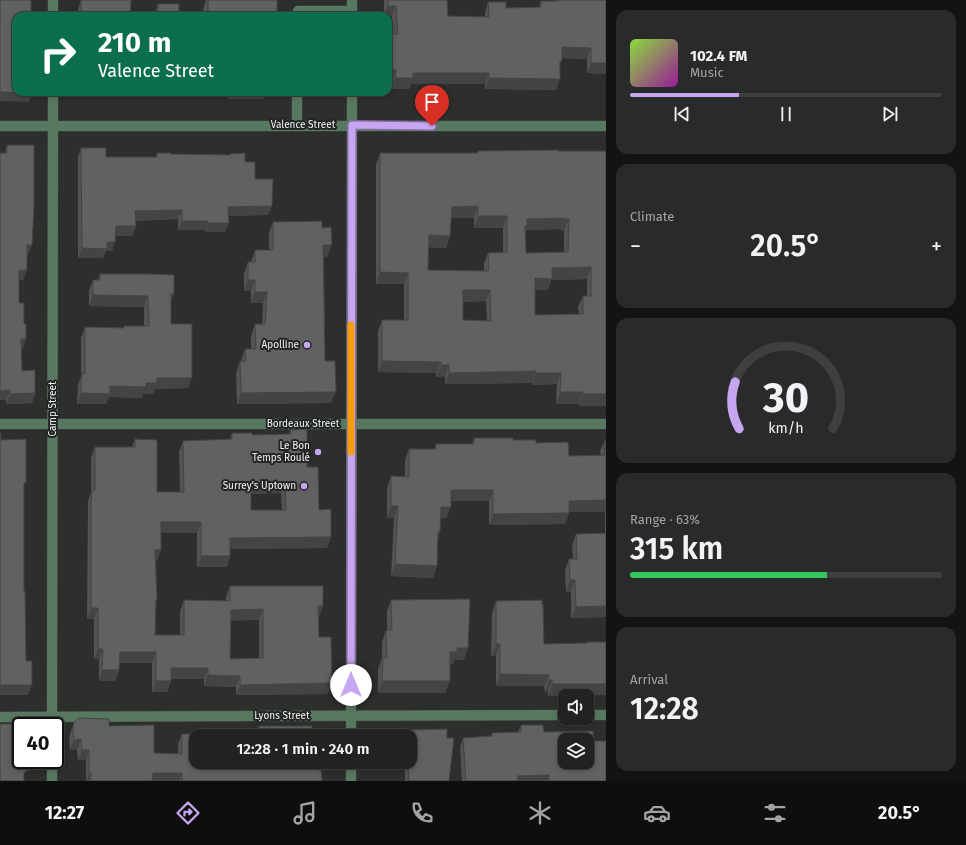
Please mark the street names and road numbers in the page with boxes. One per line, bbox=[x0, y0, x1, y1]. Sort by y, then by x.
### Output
street label: Valence Street bbox=[271, 119, 336, 131]
street label: Camp Street bbox=[47, 381, 59, 437]
street label: Bordeaux Street bbox=[267, 418, 340, 430]
street label: Lyons Street bbox=[254, 710, 310, 722]

